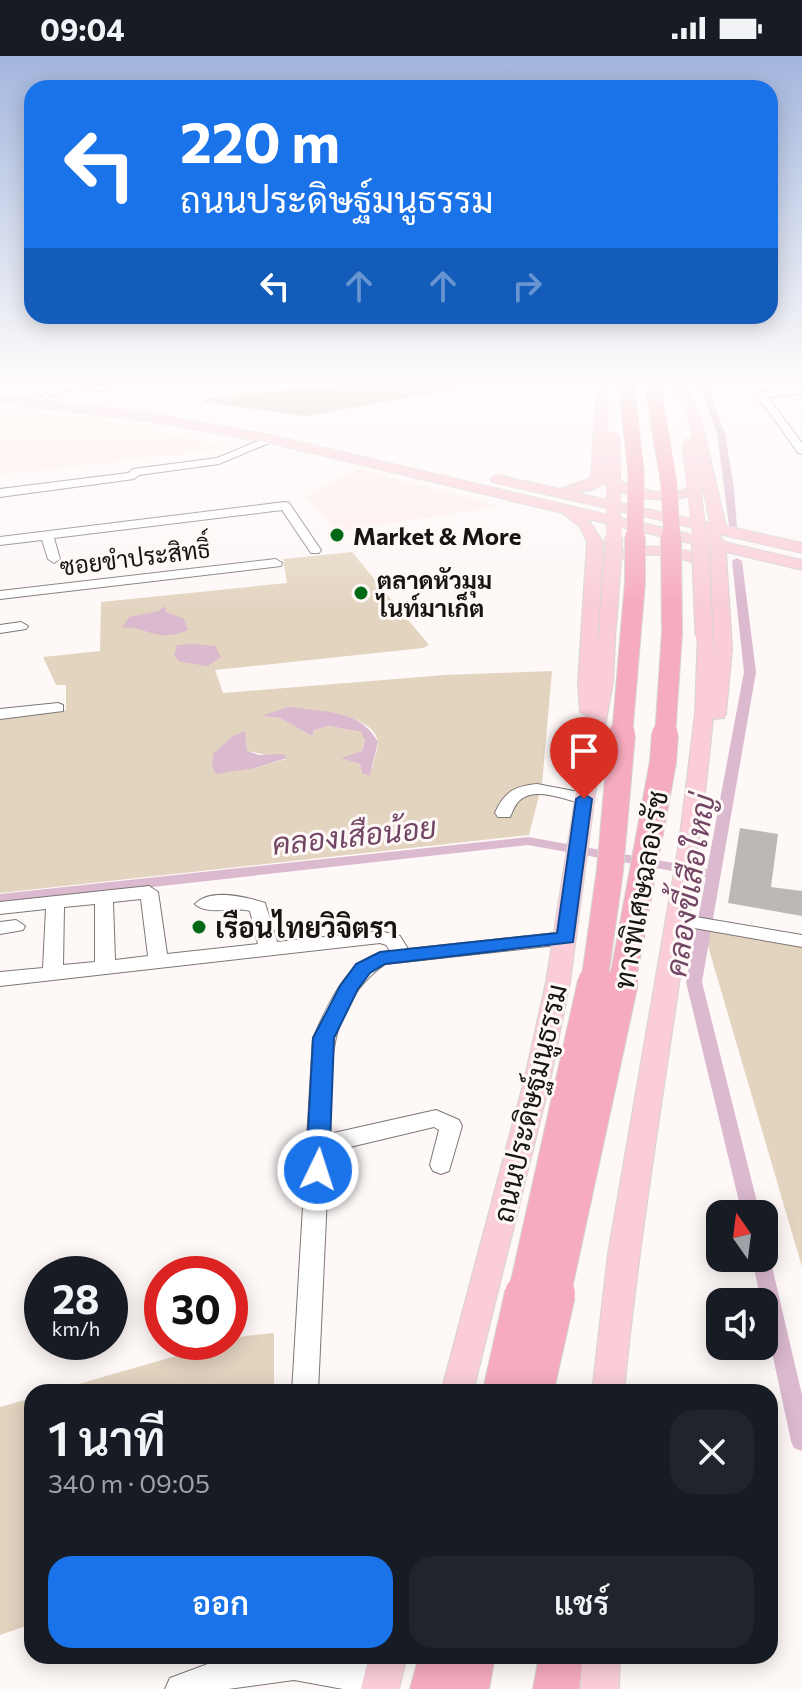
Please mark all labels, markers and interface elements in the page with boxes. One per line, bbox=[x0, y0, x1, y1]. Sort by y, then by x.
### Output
text: 09:04 bbox=[40, 10, 125, 47]
text: 220 m bbox=[180, 106, 340, 175]
icon: left bbox=[48, 112, 152, 216]
text: ถนนประดิษฐ์มนูธรรม bbox=[180, 176, 494, 220]
icon: left bbox=[253, 264, 297, 308]
icon: ahead bbox=[337, 264, 381, 308]
icon: ahead bbox=[421, 264, 465, 308]
icon: right bbox=[505, 264, 549, 308]
place label: Market & More bbox=[353, 521, 521, 550]
marker: Market & More bbox=[328, 526, 346, 544]
street label: ซอยขำประสิทธิ์ bbox=[57, 528, 212, 581]
place label: ตลาดหัวมุม ไนท์มาเก็ต bbox=[375, 565, 492, 622]
marker: ตลาดหัวมุม ไนท์มาเก็ต bbox=[352, 584, 370, 602]
pin bbox=[550, 717, 618, 799]
icon: arrive bbox=[562, 729, 606, 773]
street label: ทางพิเศษฉลองรัช bbox=[606, 788, 674, 992]
water label: คลองขี้เสือใหญ่ bbox=[649, 788, 723, 979]
water label: คลองเสือน้อย bbox=[270, 807, 438, 861]
place label: เรือนไทยวิจิตรา bbox=[215, 909, 398, 944]
marker: เรือนไทยวิจิตรา bbox=[190, 918, 208, 936]
street label: ถนนประดิษฐ์มนูธรรม bbox=[484, 980, 577, 1227]
position arrow bbox=[276, 1128, 360, 1212]
north arrow bbox=[706, 1200, 778, 1272]
map controls bbox=[706, 1200, 778, 1360]
speed limit sign: 30 bbox=[144, 1256, 248, 1360]
text: 28 bbox=[52, 1273, 100, 1322]
button: sound bbox=[706, 1288, 778, 1360]
text: km/h bbox=[52, 1316, 100, 1340]
text: 1 นาที bbox=[48, 1407, 166, 1466]
button: close bbox=[670, 1410, 754, 1494]
text: 340 m · 09:05 bbox=[48, 1467, 210, 1498]
button: ออก bbox=[48, 1556, 393, 1648]
button: แชร์ bbox=[409, 1556, 754, 1648]

